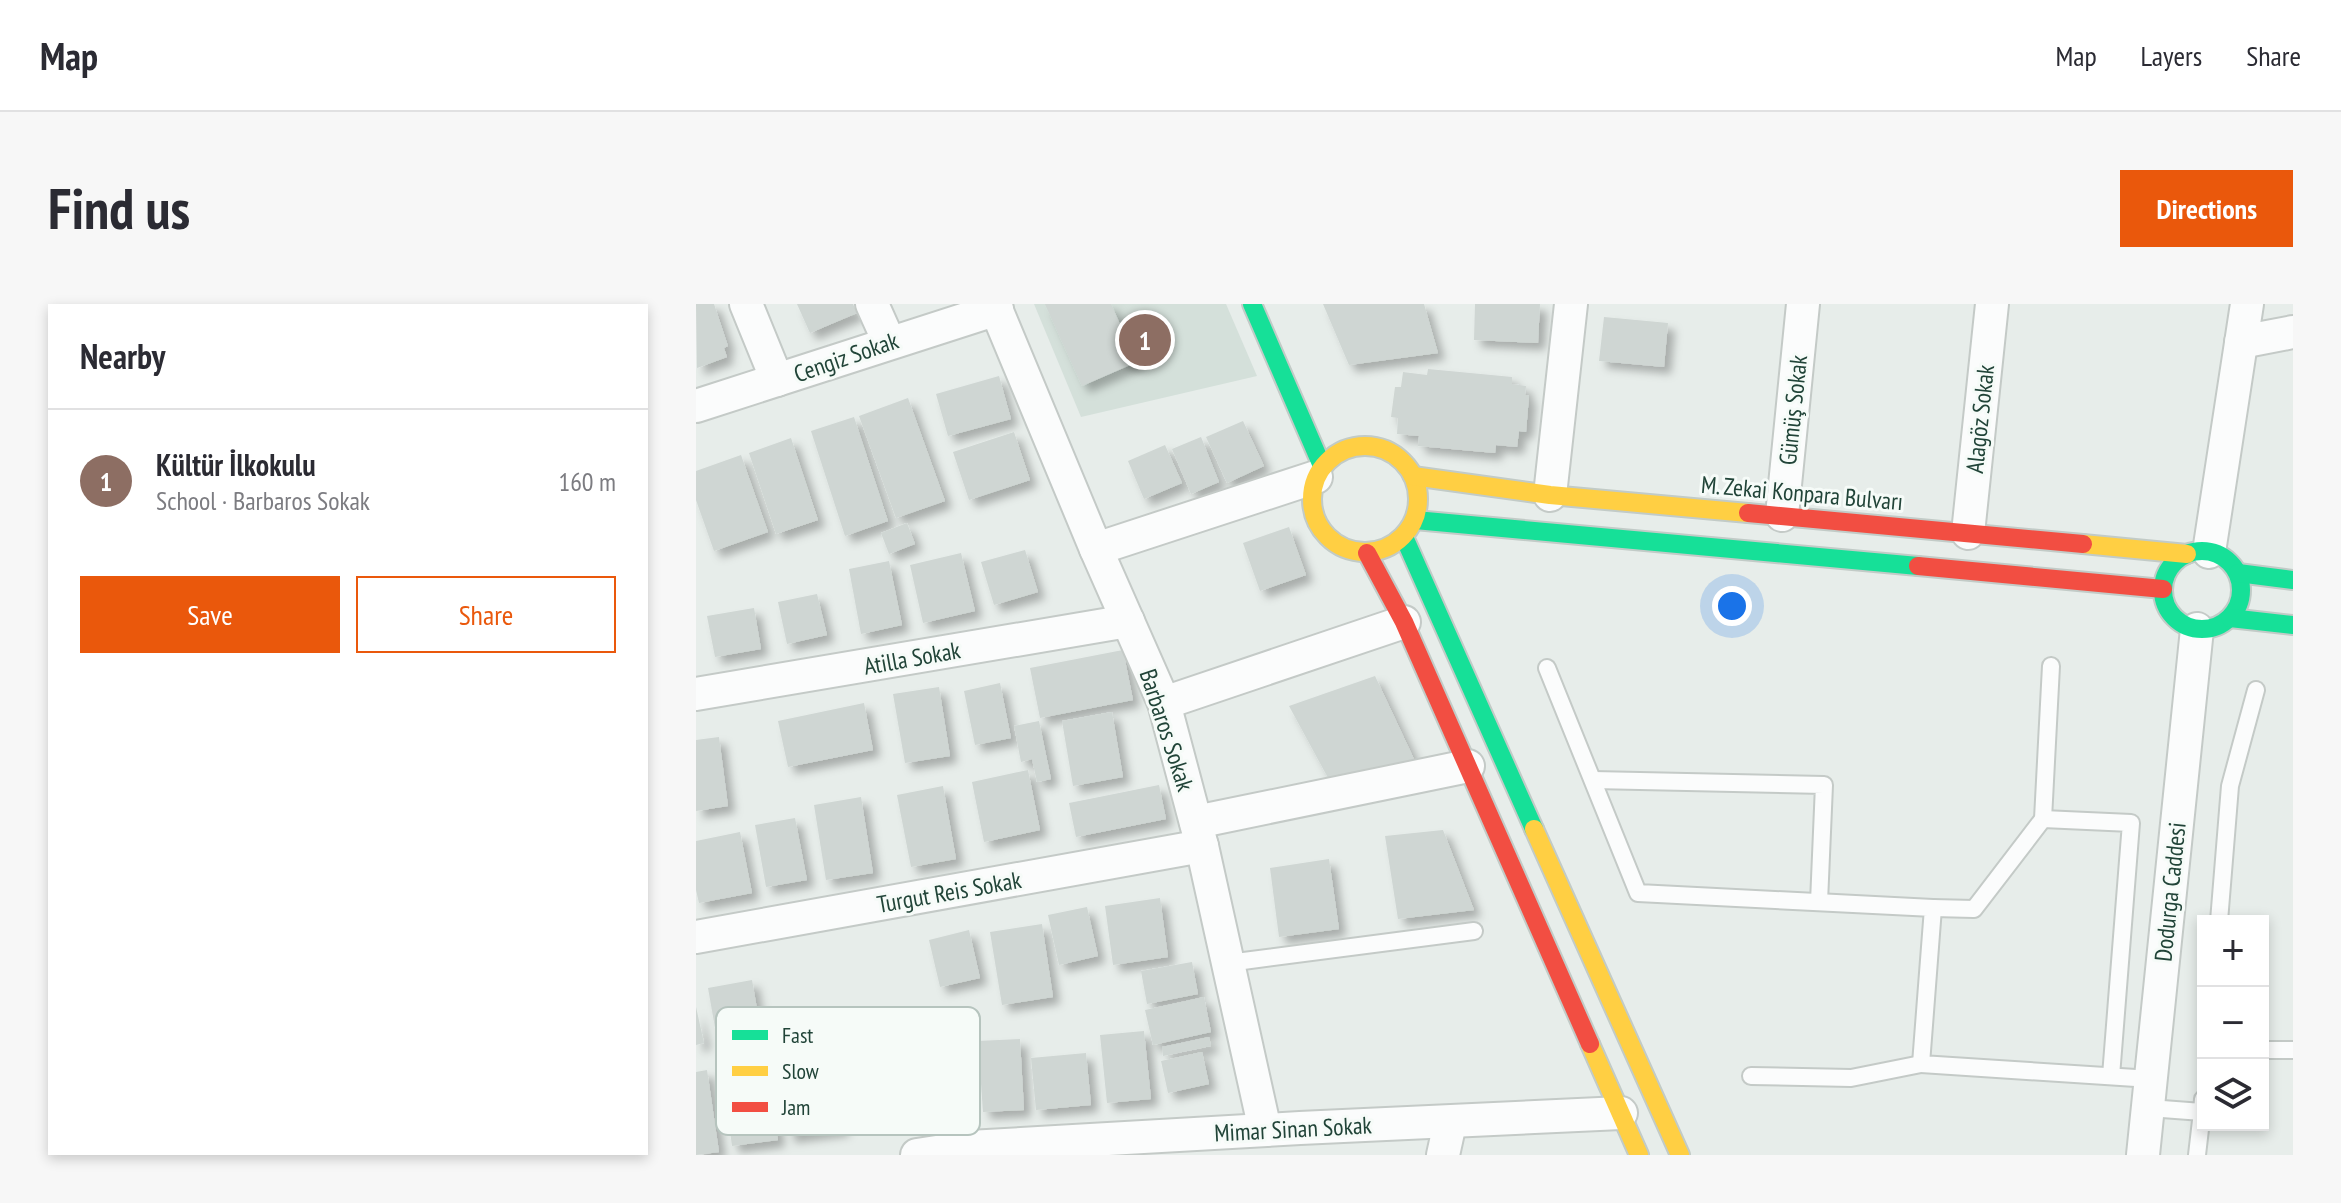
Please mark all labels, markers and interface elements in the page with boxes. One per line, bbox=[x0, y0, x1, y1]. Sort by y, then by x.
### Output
text: Map bbox=[40, 31, 98, 80]
text: Map bbox=[2055, 37, 2097, 74]
text: Layers bbox=[2141, 37, 2202, 74]
text: Share bbox=[2246, 37, 2301, 74]
button: Directions bbox=[2120, 170, 2293, 247]
text: Find us bbox=[48, 172, 190, 244]
pin: 1 bbox=[1119, 310, 1171, 370]
street label: Cengiz Sokak bbox=[790, 324, 903, 389]
text: Nearby bbox=[80, 334, 165, 378]
street label: Gümüş Sokak bbox=[1772, 353, 1814, 466]
street label: Alagöz Sokak bbox=[1959, 362, 2001, 475]
text: Kültür İlkokulu bbox=[156, 445, 316, 484]
text: 1 bbox=[100, 465, 112, 498]
text: 160 m bbox=[558, 465, 616, 498]
street label: M. Zekai Konpara Bulvarı bbox=[1700, 469, 1904, 517]
text: School · Barbaros Sokak bbox=[156, 484, 370, 517]
button: Save bbox=[80, 576, 340, 653]
button: Share bbox=[356, 576, 616, 653]
your location bbox=[1712, 586, 1752, 626]
street label: Atilla Sokak bbox=[861, 634, 963, 682]
street label: Barbaros Sokak bbox=[1133, 665, 1201, 796]
street label: Dodurga Caddesi bbox=[2147, 821, 2193, 963]
street label: Turgut Reis Sokak bbox=[874, 864, 1024, 920]
map controls bbox=[2197, 915, 2269, 1131]
button: + bbox=[2197, 915, 2269, 987]
button: − bbox=[2197, 987, 2269, 1059]
legend bbox=[716, 1007, 980, 1135]
text: Fast bbox=[782, 1021, 813, 1049]
text: Slow bbox=[782, 1057, 819, 1085]
button: layers bbox=[2197, 1059, 2269, 1131]
text: Jam bbox=[781, 1093, 810, 1121]
street label: Mimar Sinan Sokak bbox=[1214, 1109, 1373, 1149]

